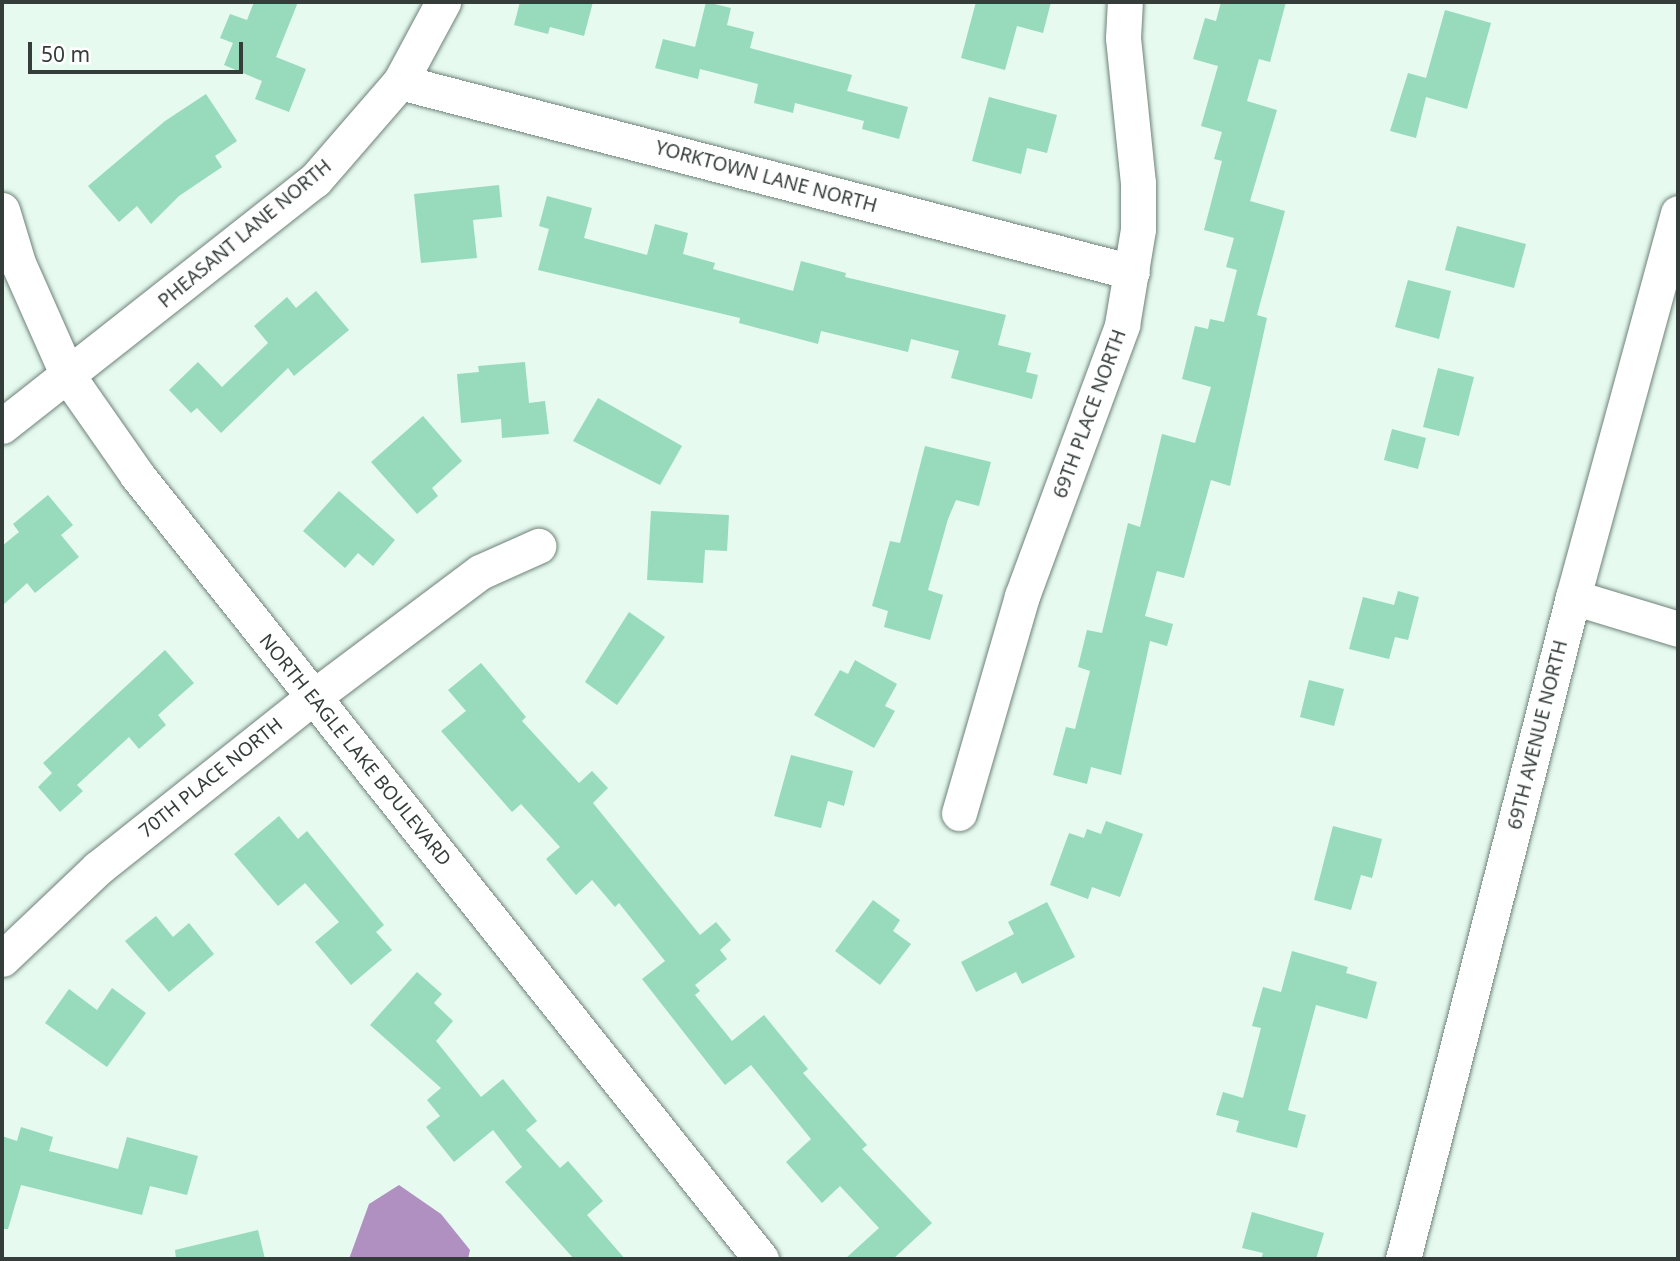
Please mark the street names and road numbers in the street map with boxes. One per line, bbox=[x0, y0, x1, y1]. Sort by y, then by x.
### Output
street label: YORKTOWN LANE NORTH bbox=[653, 136, 879, 218]
street label: PHEASANT LANE NORTH bbox=[154, 155, 336, 313]
street label: 69TH PLACE NORTH bbox=[1049, 327, 1131, 501]
street label: NORTH EAGLE LAKE BOULEVARD bbox=[254, 629, 456, 871]
street label: 69TH AVENUE NORTH bbox=[1503, 638, 1573, 832]
street label: 70TH PLACE NORTH bbox=[135, 713, 287, 843]

